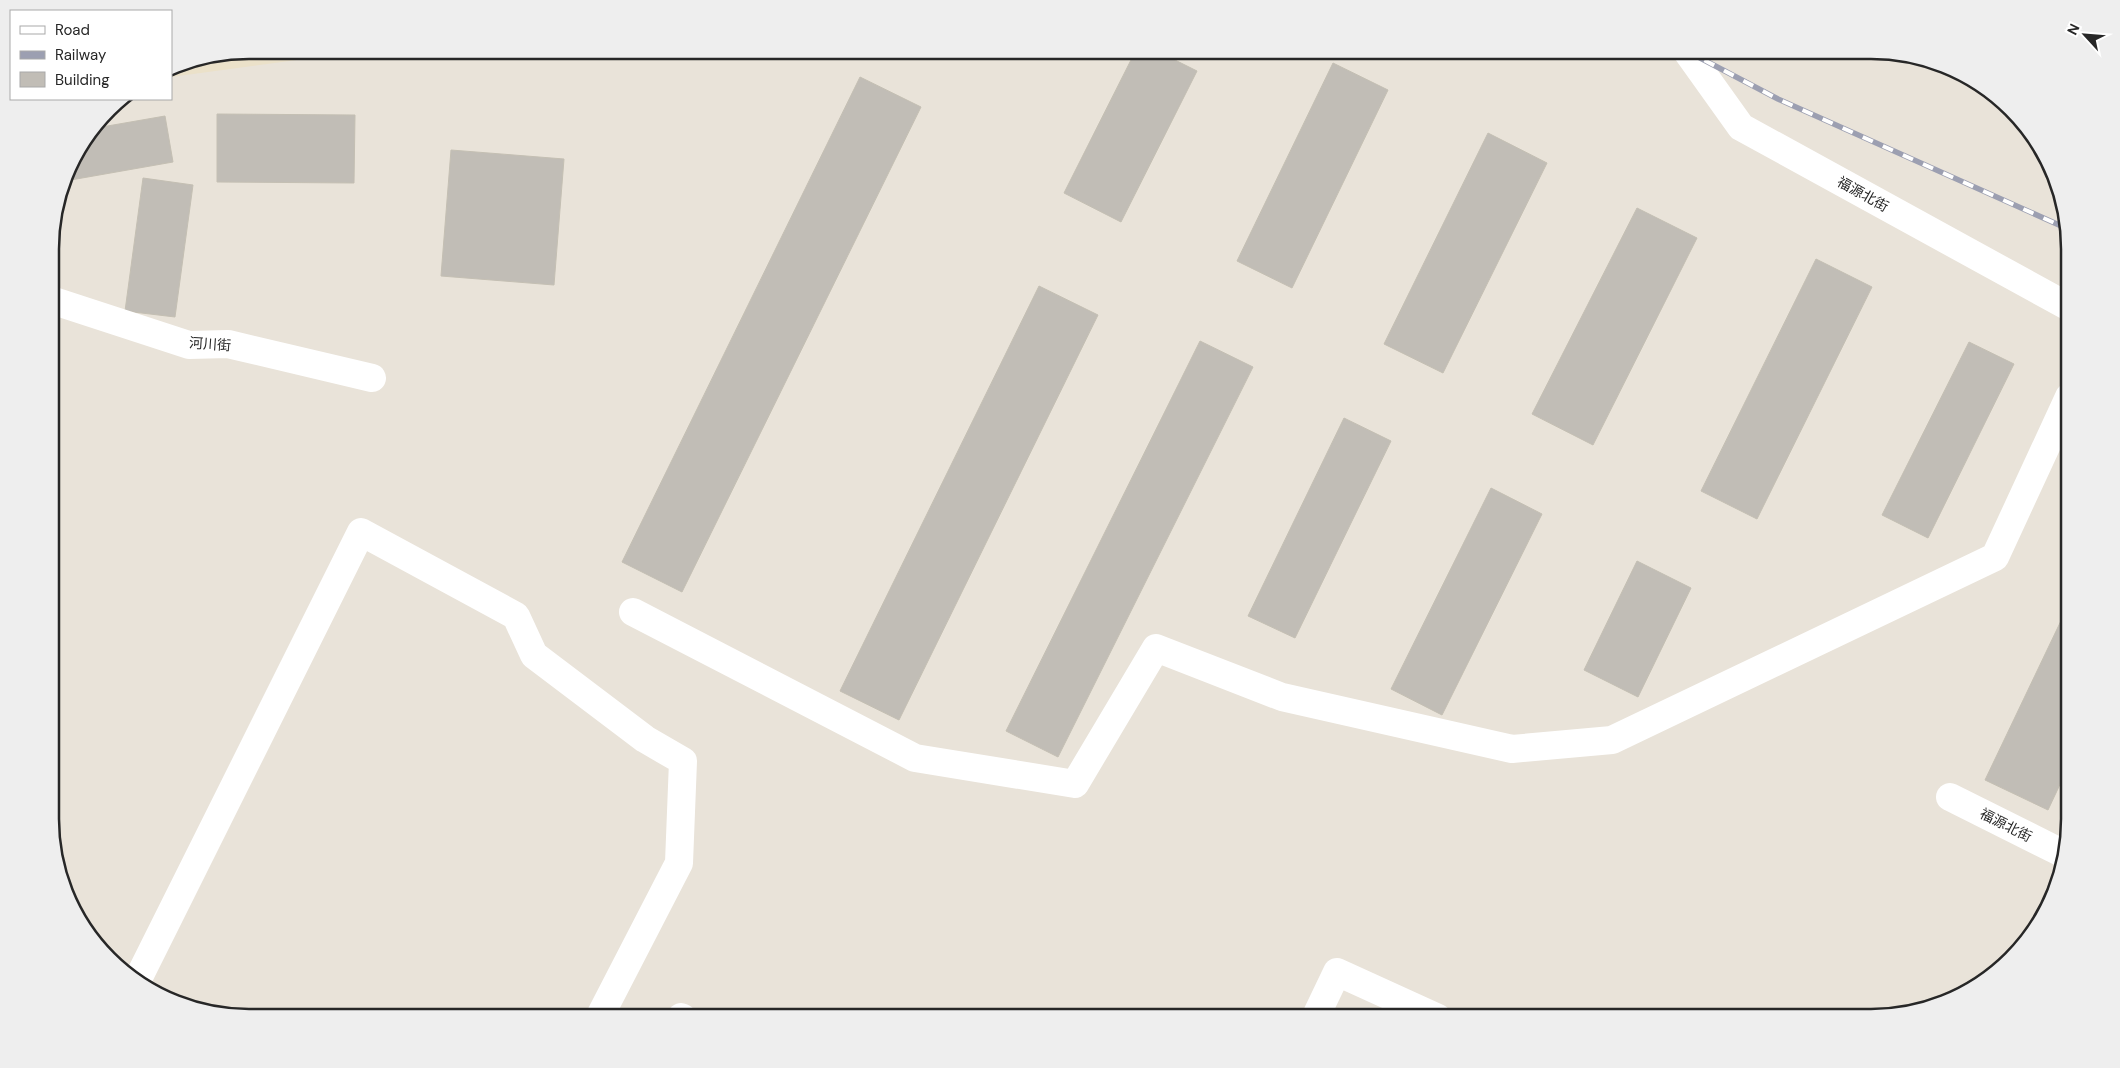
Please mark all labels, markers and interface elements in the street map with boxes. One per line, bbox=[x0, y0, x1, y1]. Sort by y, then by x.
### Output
legend bbox=[10, 10, 172, 100]
north arrow bbox=[2060, 10, 2110, 60]
text: Road bbox=[55, 20, 90, 40]
text: N bbox=[2063, 21, 2084, 38]
text: Railway bbox=[55, 45, 107, 65]
text: Building bbox=[55, 70, 110, 90]
street label: 福源北街 bbox=[1834, 173, 1892, 215]
street label: 河川街 bbox=[188, 334, 232, 354]
street label: 福源北街 bbox=[1977, 804, 2035, 846]

